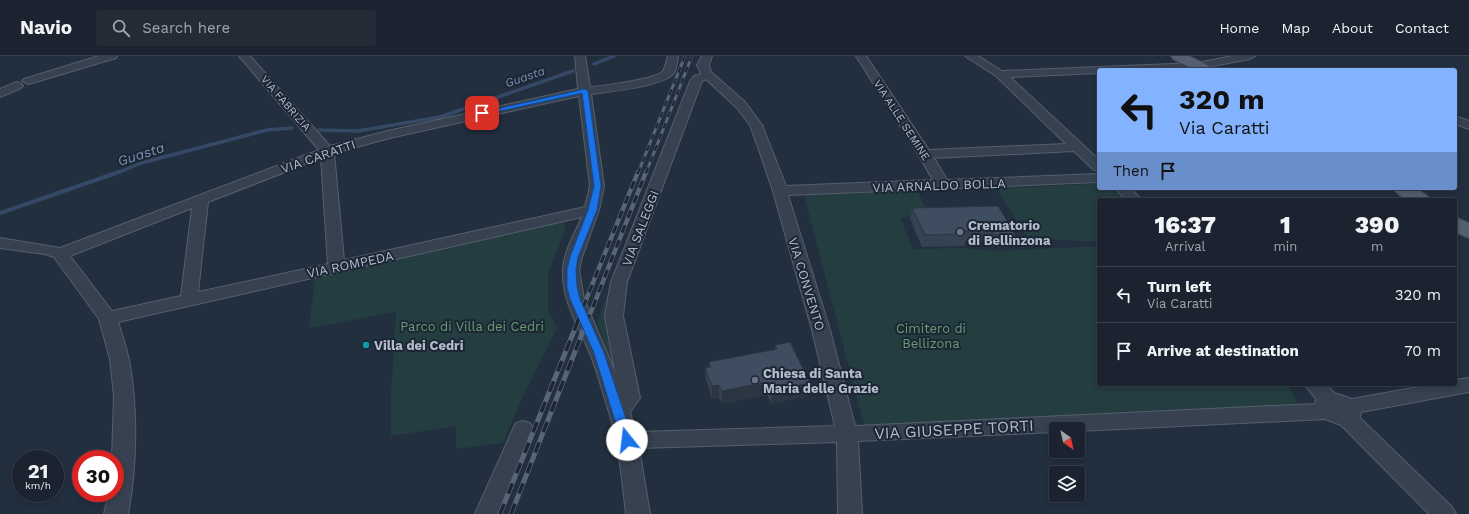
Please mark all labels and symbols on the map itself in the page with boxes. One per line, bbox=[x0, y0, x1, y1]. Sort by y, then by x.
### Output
water label: Guasta bbox=[503, 63, 547, 90]
street label: VIA FABRIZIA bbox=[258, 73, 313, 134]
street label: VIA ALLE SEMINE bbox=[871, 78, 932, 163]
pin bbox=[465, 96, 499, 130]
street label: VIA CARATTI bbox=[279, 137, 357, 176]
water label: Guasta bbox=[116, 139, 167, 169]
street label: VIA ARNALDO BOLLA bbox=[872, 176, 1006, 195]
street label: VIA SALEGGI bbox=[619, 188, 662, 268]
place label: Crematorio di Bellinzona bbox=[968, 218, 1051, 248]
marker: Crematorio di Bellinzona bbox=[955, 227, 965, 237]
street label: VIA CONVENTO bbox=[785, 236, 828, 332]
street label: VIA ROMPEDA bbox=[305, 248, 395, 281]
park label: Parco di Villa dei Cedri bbox=[400, 319, 544, 334]
park label: Cimitero di Bellizona bbox=[896, 321, 966, 351]
place label: Villa dei Cedri bbox=[374, 338, 464, 353]
marker: Villa dei Cedri bbox=[361, 340, 371, 350]
place label: Chiesa di Santa Maria delle Grazie bbox=[763, 366, 879, 396]
marker: Chiesa di Santa Maria delle Grazie bbox=[750, 375, 760, 385]
street label: VIA GIUSEPPE TORTI bbox=[874, 416, 1034, 443]
position arrow bbox=[606, 419, 648, 461]
north arrow bbox=[1049, 422, 1085, 458]
speed limit sign: 30 bbox=[72, 450, 124, 502]

